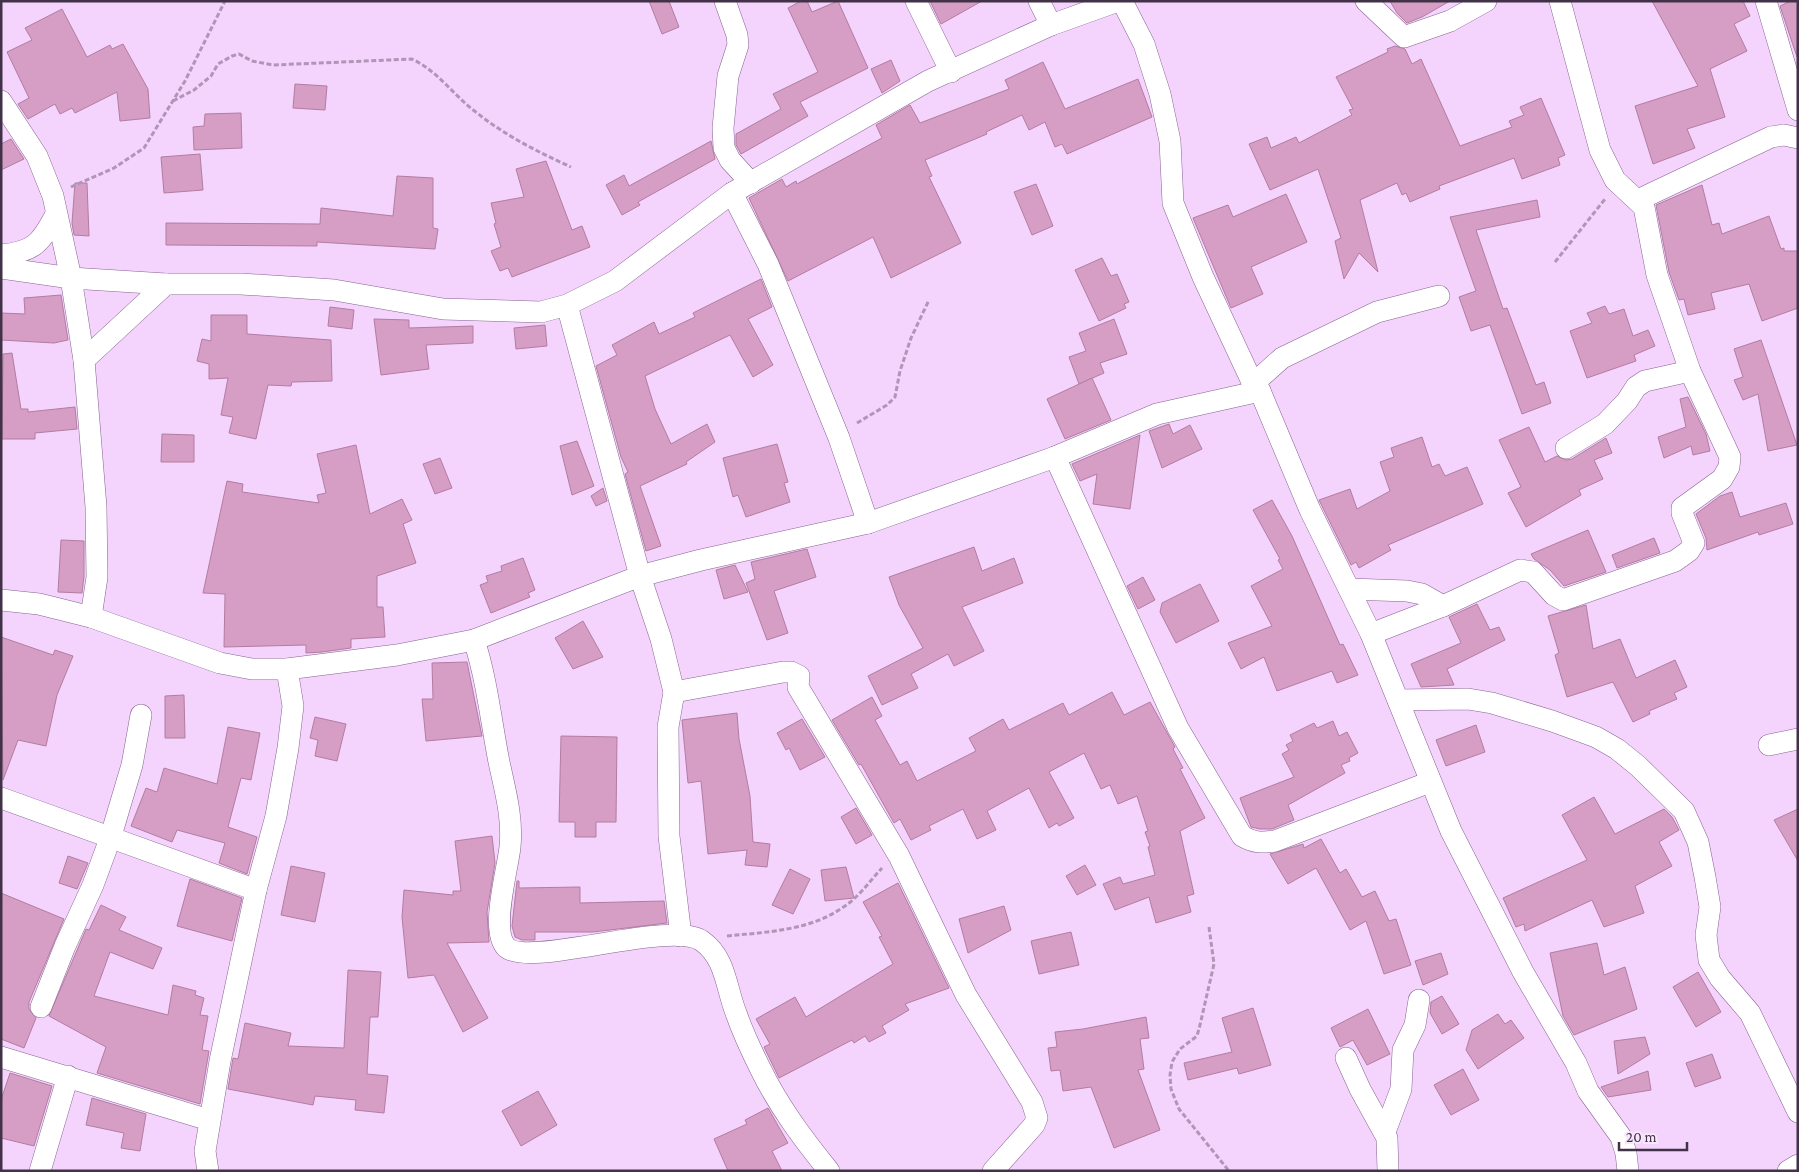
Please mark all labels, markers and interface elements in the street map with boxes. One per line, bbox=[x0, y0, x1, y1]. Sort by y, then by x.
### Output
scale bar bbox=[1619, 1120, 1686, 1152]
text: 20 m bbox=[1626, 1129, 1657, 1145]

